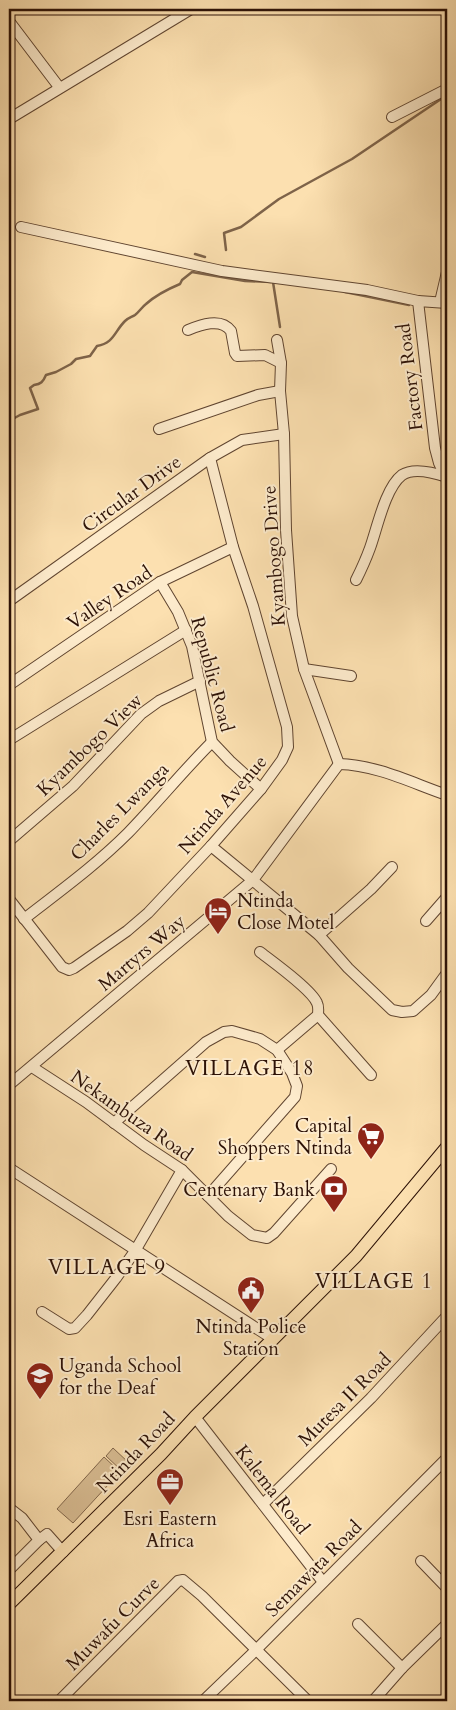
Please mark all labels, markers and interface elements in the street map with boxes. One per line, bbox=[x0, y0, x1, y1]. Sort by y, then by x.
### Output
street label: Factory Road bbox=[391, 322, 429, 432]
street label: Circular Drive bbox=[77, 449, 187, 539]
street label: Kyambogo Drive bbox=[256, 485, 292, 627]
street label: Valley Road bbox=[62, 560, 157, 636]
street label: Republic Road bbox=[184, 614, 240, 735]
street label: Kyambogo View bbox=[31, 687, 148, 802]
street label: Ntinda Avenue bbox=[172, 750, 273, 860]
street label: Charles Lwanga bbox=[65, 757, 175, 867]
place label: Ntinda Close Motel bbox=[237, 888, 335, 936]
hotel icon: Ntinda Close Motel bbox=[203, 896, 233, 935]
street label: Martyrs Way bbox=[92, 909, 191, 997]
district label: VILLAGE 18 bbox=[185, 1054, 315, 1083]
street label: Nekambuza Road bbox=[65, 1064, 198, 1168]
place label: Capital Shoppers Ntinda bbox=[218, 1113, 352, 1161]
supermarket icon: Capital Shoppers Ntinda bbox=[356, 1121, 386, 1160]
bank icon: Centenary Bank bbox=[319, 1174, 349, 1213]
place label: Centenary Bank bbox=[183, 1177, 316, 1203]
district label: VILLAGE 9 bbox=[48, 1253, 166, 1282]
district label: VILLAGE 1 bbox=[315, 1267, 433, 1296]
public building icon: Ntinda Police Station bbox=[236, 1275, 266, 1314]
place label: Ntinda Police Station bbox=[196, 1314, 306, 1362]
street label: Mutesa II Road bbox=[292, 1347, 397, 1452]
place label: Uganda School for the Deaf bbox=[59, 1353, 182, 1401]
school or university icon: Uganda School for the Deaf bbox=[25, 1361, 55, 1400]
street label: Ntinda Road bbox=[90, 1406, 181, 1499]
street label: Kalema Road bbox=[229, 1439, 315, 1540]
office icon: Esri Eastern Africa bbox=[155, 1467, 185, 1506]
place label: Esri Eastern Africa bbox=[123, 1506, 217, 1554]
street label: Semawata Road bbox=[260, 1515, 368, 1623]
street label: Muwafu Curve bbox=[60, 1571, 165, 1676]

